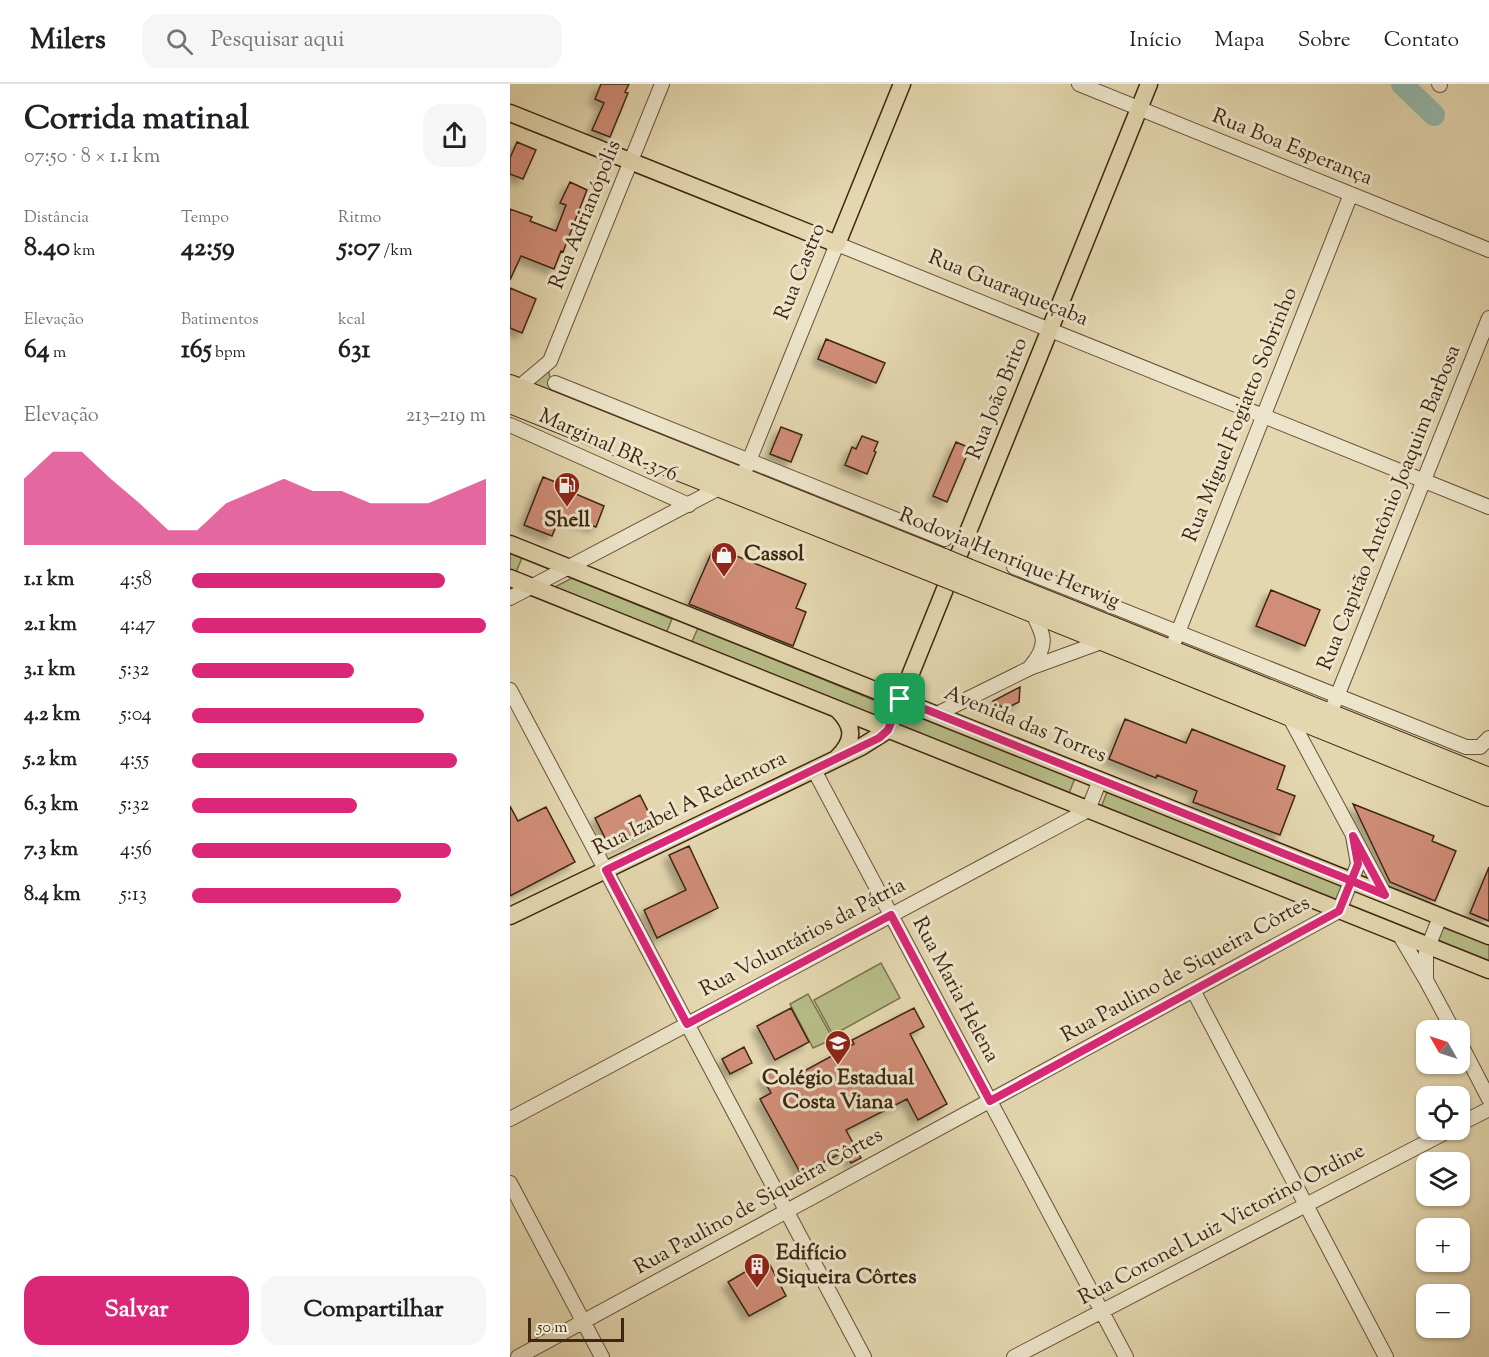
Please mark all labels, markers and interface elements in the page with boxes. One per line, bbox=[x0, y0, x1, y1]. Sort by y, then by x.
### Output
search box bbox=[142, 14, 562, 68]
text: Milers bbox=[30, 21, 106, 61]
icon: search bbox=[163, 25, 196, 58]
text: Pesquisar aqui bbox=[211, 25, 344, 57]
text: Início bbox=[1130, 26, 1182, 56]
text: Mapa bbox=[1215, 26, 1265, 56]
text: Sobre bbox=[1298, 26, 1351, 56]
text: Contato bbox=[1384, 26, 1459, 56]
text: Corrida matinal bbox=[24, 96, 249, 144]
street label: Rua Boa Esperança bbox=[1207, 102, 1377, 194]
button: share bbox=[423, 104, 486, 167]
street label: Rua Adrianópolis bbox=[542, 136, 630, 294]
text: 07:50 · 8 × 1.1 km bbox=[24, 143, 160, 172]
text: Distância bbox=[24, 207, 89, 230]
text: Tempo bbox=[181, 207, 229, 230]
text: Ritmo bbox=[338, 207, 381, 230]
street label: Rua Castro bbox=[768, 219, 834, 325]
text: 8.40 bbox=[24, 230, 70, 267]
text: 42:59 bbox=[181, 230, 235, 267]
text: 5:07 bbox=[338, 230, 380, 267]
text: km bbox=[70, 240, 95, 263]
text: /km bbox=[380, 240, 413, 263]
street label: Rua Guaraqueçaba bbox=[923, 243, 1093, 335]
street label: Rua Miguel Fogiatto Sobrinho bbox=[1176, 283, 1306, 547]
text: Elevação bbox=[24, 309, 84, 332]
text: Batimentos bbox=[181, 309, 259, 332]
text: kcal bbox=[338, 309, 366, 332]
text: 64 bbox=[24, 332, 50, 369]
text: 165 bbox=[181, 332, 212, 369]
text: 631 bbox=[338, 332, 370, 369]
street label: Rua João Brito bbox=[960, 333, 1036, 465]
street label: Rua Capitão Antônio Joaquim Barbosa bbox=[1311, 340, 1469, 675]
text: m bbox=[50, 342, 66, 365]
text: bpm bbox=[212, 342, 246, 365]
text: Elevação bbox=[24, 402, 99, 431]
text: 213–219 m bbox=[406, 402, 486, 431]
street label: Marginal BR-376 bbox=[534, 402, 682, 490]
fuel station icon: Shell bbox=[552, 470, 582, 508]
street label: Rodovia Henrique Herwig bbox=[894, 501, 1124, 617]
place label: Shell bbox=[544, 506, 590, 536]
shop icon: Cassol bbox=[709, 540, 739, 578]
place label: Cassol bbox=[744, 540, 804, 570]
text: 1.1 km bbox=[24, 566, 74, 595]
text: 4:58 bbox=[120, 566, 152, 595]
text: 2.1 km bbox=[24, 611, 77, 640]
text: 4:47 bbox=[120, 611, 155, 640]
text: 3.1 km bbox=[24, 656, 76, 685]
text: 5:32 bbox=[120, 656, 149, 685]
pin bbox=[874, 673, 925, 724]
street label: Avenida das Torres bbox=[939, 679, 1111, 771]
icon: arrive bbox=[883, 682, 916, 715]
text: 4.2 km bbox=[24, 701, 80, 730]
text: 5:04 bbox=[120, 701, 152, 730]
street label: Rua Izabel A Redentora bbox=[588, 744, 792, 864]
text: 5.2 km bbox=[24, 746, 77, 775]
text: 4:55 bbox=[120, 746, 149, 775]
text: 6.3 km bbox=[24, 791, 78, 820]
text: 5:32 bbox=[120, 791, 149, 820]
text: 7.3 km bbox=[24, 836, 78, 865]
text: 4:56 bbox=[120, 836, 152, 865]
street label: Rua Voluntários da Pátria bbox=[695, 871, 912, 1005]
text: 8.4 km bbox=[24, 881, 81, 910]
text: 5:13 bbox=[120, 881, 147, 910]
street label: Rua Paulino de Siqueira Côrtes bbox=[1056, 889, 1316, 1051]
street label: Rua Maria Helena bbox=[904, 912, 1006, 1068]
north arrow bbox=[1416, 1020, 1470, 1074]
map controls bbox=[1416, 1020, 1470, 1338]
school or university icon: Colégio Estadual Costa Viana bbox=[823, 1028, 853, 1066]
place label: Colégio Estadual Costa Viana bbox=[762, 1064, 914, 1118]
button: locate bbox=[1416, 1086, 1470, 1140]
street label: Rua Paulino de Siqueira Côrtes bbox=[629, 1121, 889, 1283]
street label: Rua Coronel Luiz Victorino Ordine bbox=[1073, 1137, 1371, 1313]
button: layers bbox=[1416, 1152, 1470, 1206]
button: + bbox=[1416, 1218, 1470, 1272]
place label: Edifício Siqueira Côrtes bbox=[776, 1239, 917, 1293]
building icon: Edifício Siqueira Côrtes bbox=[742, 1251, 772, 1289]
button: Salvar bbox=[24, 1276, 249, 1345]
button: Compartilhar bbox=[261, 1276, 486, 1345]
button: − bbox=[1416, 1284, 1470, 1338]
scale bar bbox=[528, 1315, 624, 1342]
text: 50 m bbox=[537, 1317, 568, 1340]

